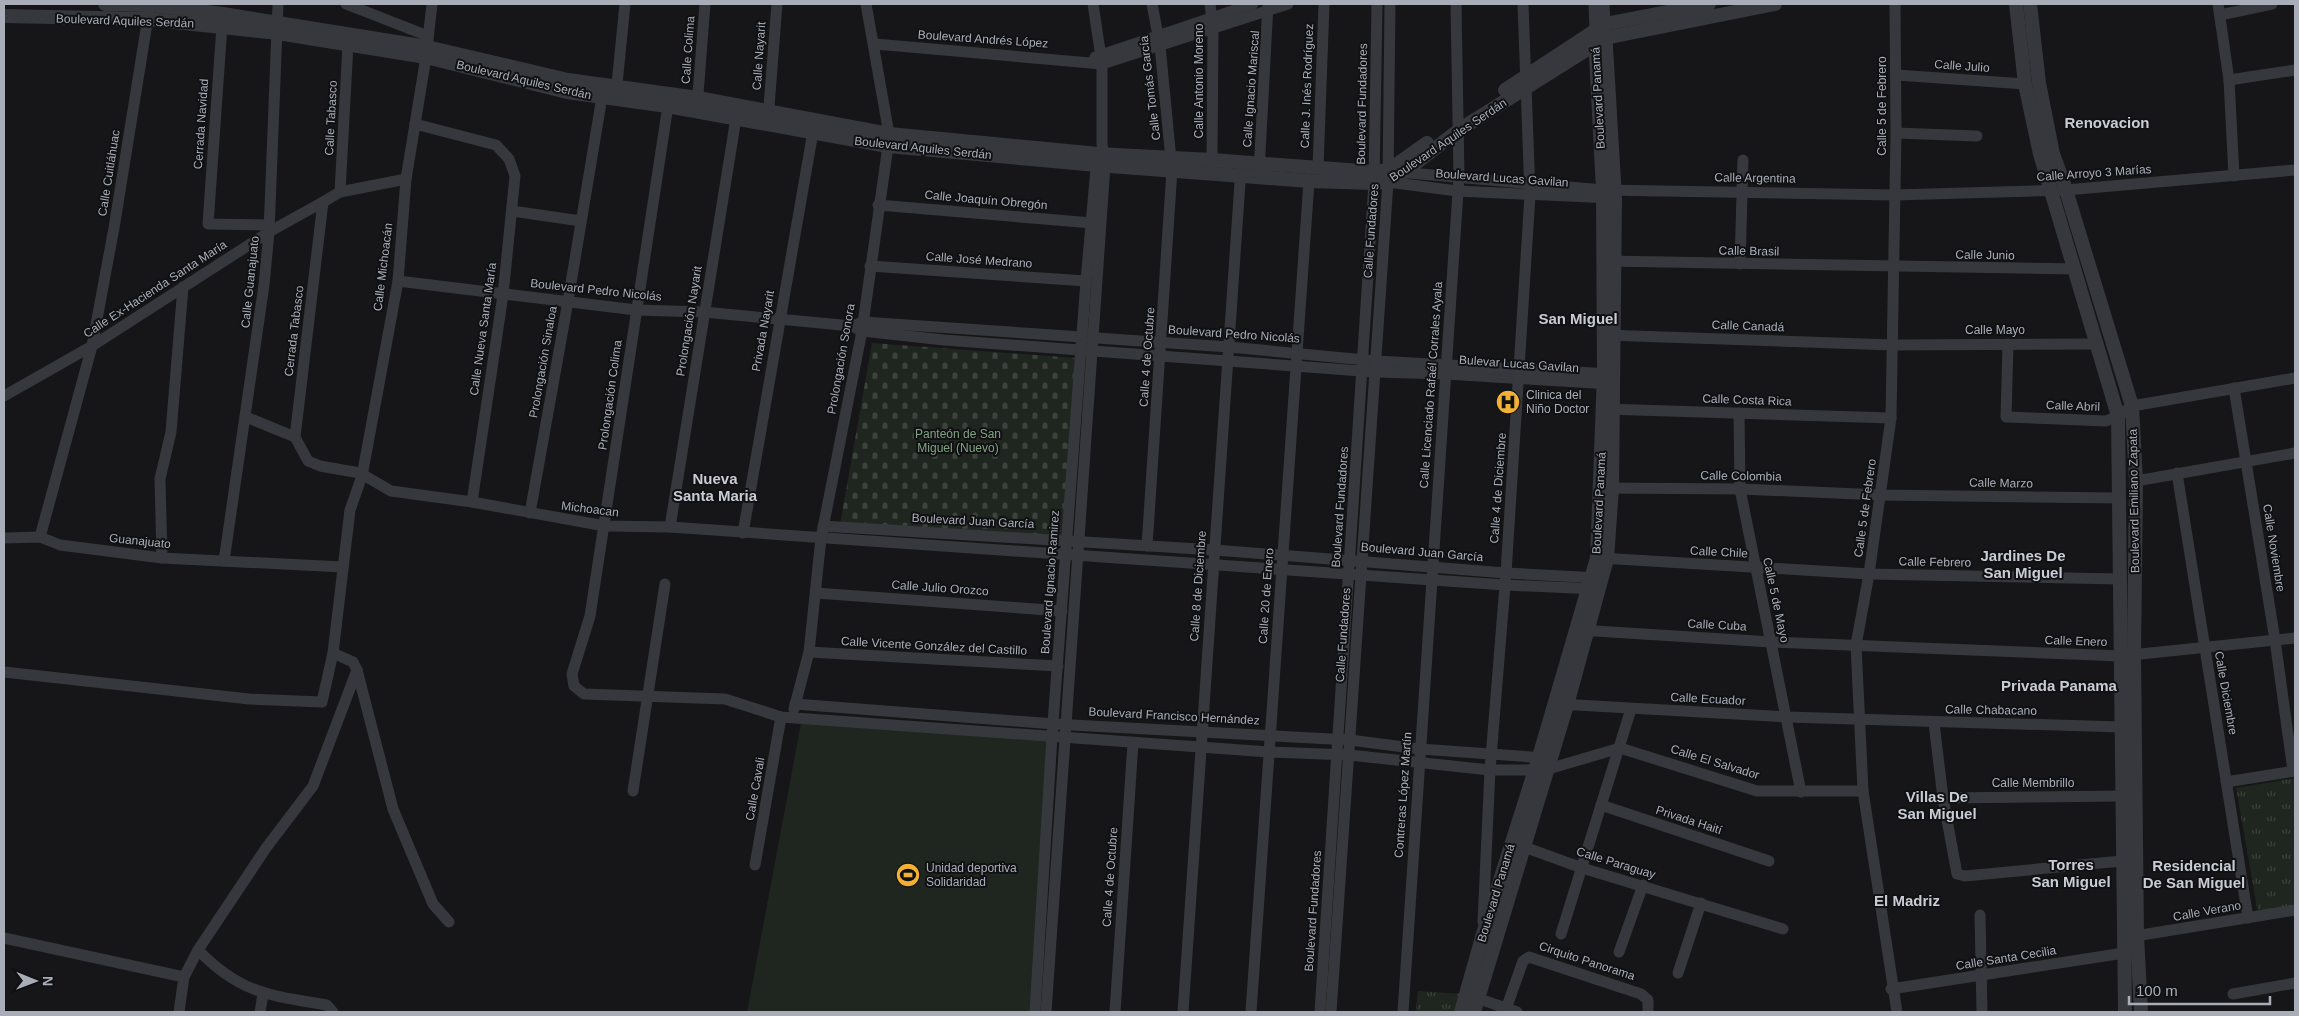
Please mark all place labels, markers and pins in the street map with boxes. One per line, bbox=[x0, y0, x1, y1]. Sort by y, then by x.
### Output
place label: Clinica del Niño Doctor bbox=[1526, 388, 1589, 416]
hospital icon: Clinica del Niño Doctor bbox=[1495, 389, 1521, 415]
place label: Unidad deportiva Solidaridad bbox=[926, 861, 1017, 889]
sports icon: Unidad deportiva Solidaridad bbox=[895, 862, 921, 888]

